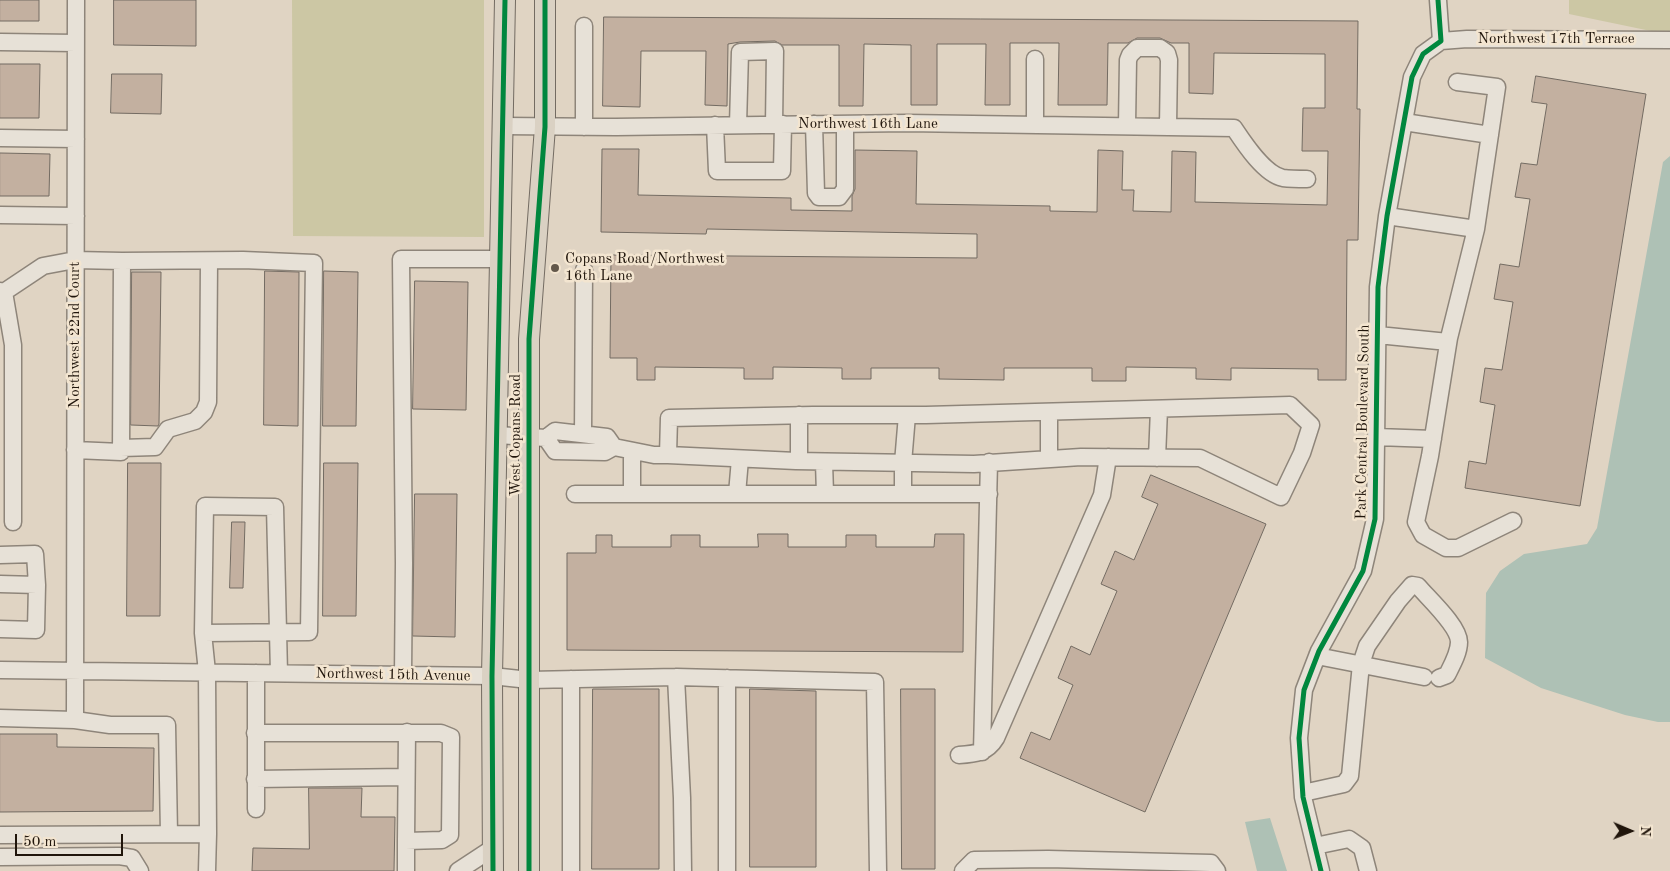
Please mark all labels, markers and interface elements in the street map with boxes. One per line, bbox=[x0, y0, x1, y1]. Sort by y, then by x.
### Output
street label: Northwest 17th Terrace bbox=[1477, 30, 1635, 48]
street label: Northwest 16th Lane bbox=[798, 115, 938, 133]
place label: Copans Road/Northwest 16th Lane bbox=[565, 250, 725, 285]
street label: Northwest 22nd Court bbox=[66, 262, 84, 408]
marker: Copans Road/Northwest 16th Lane bbox=[549, 262, 561, 274]
street label: Park Central Boulevard South bbox=[1352, 324, 1374, 520]
street label: West Copans Road bbox=[507, 374, 525, 496]
street label: Northwest 15th Avenue bbox=[315, 665, 471, 685]
north arrow bbox=[1605, 806, 1655, 856]
scale bar bbox=[18, 824, 125, 856]
text: N bbox=[1638, 826, 1652, 837]
text: 50 m bbox=[23, 835, 57, 850]

